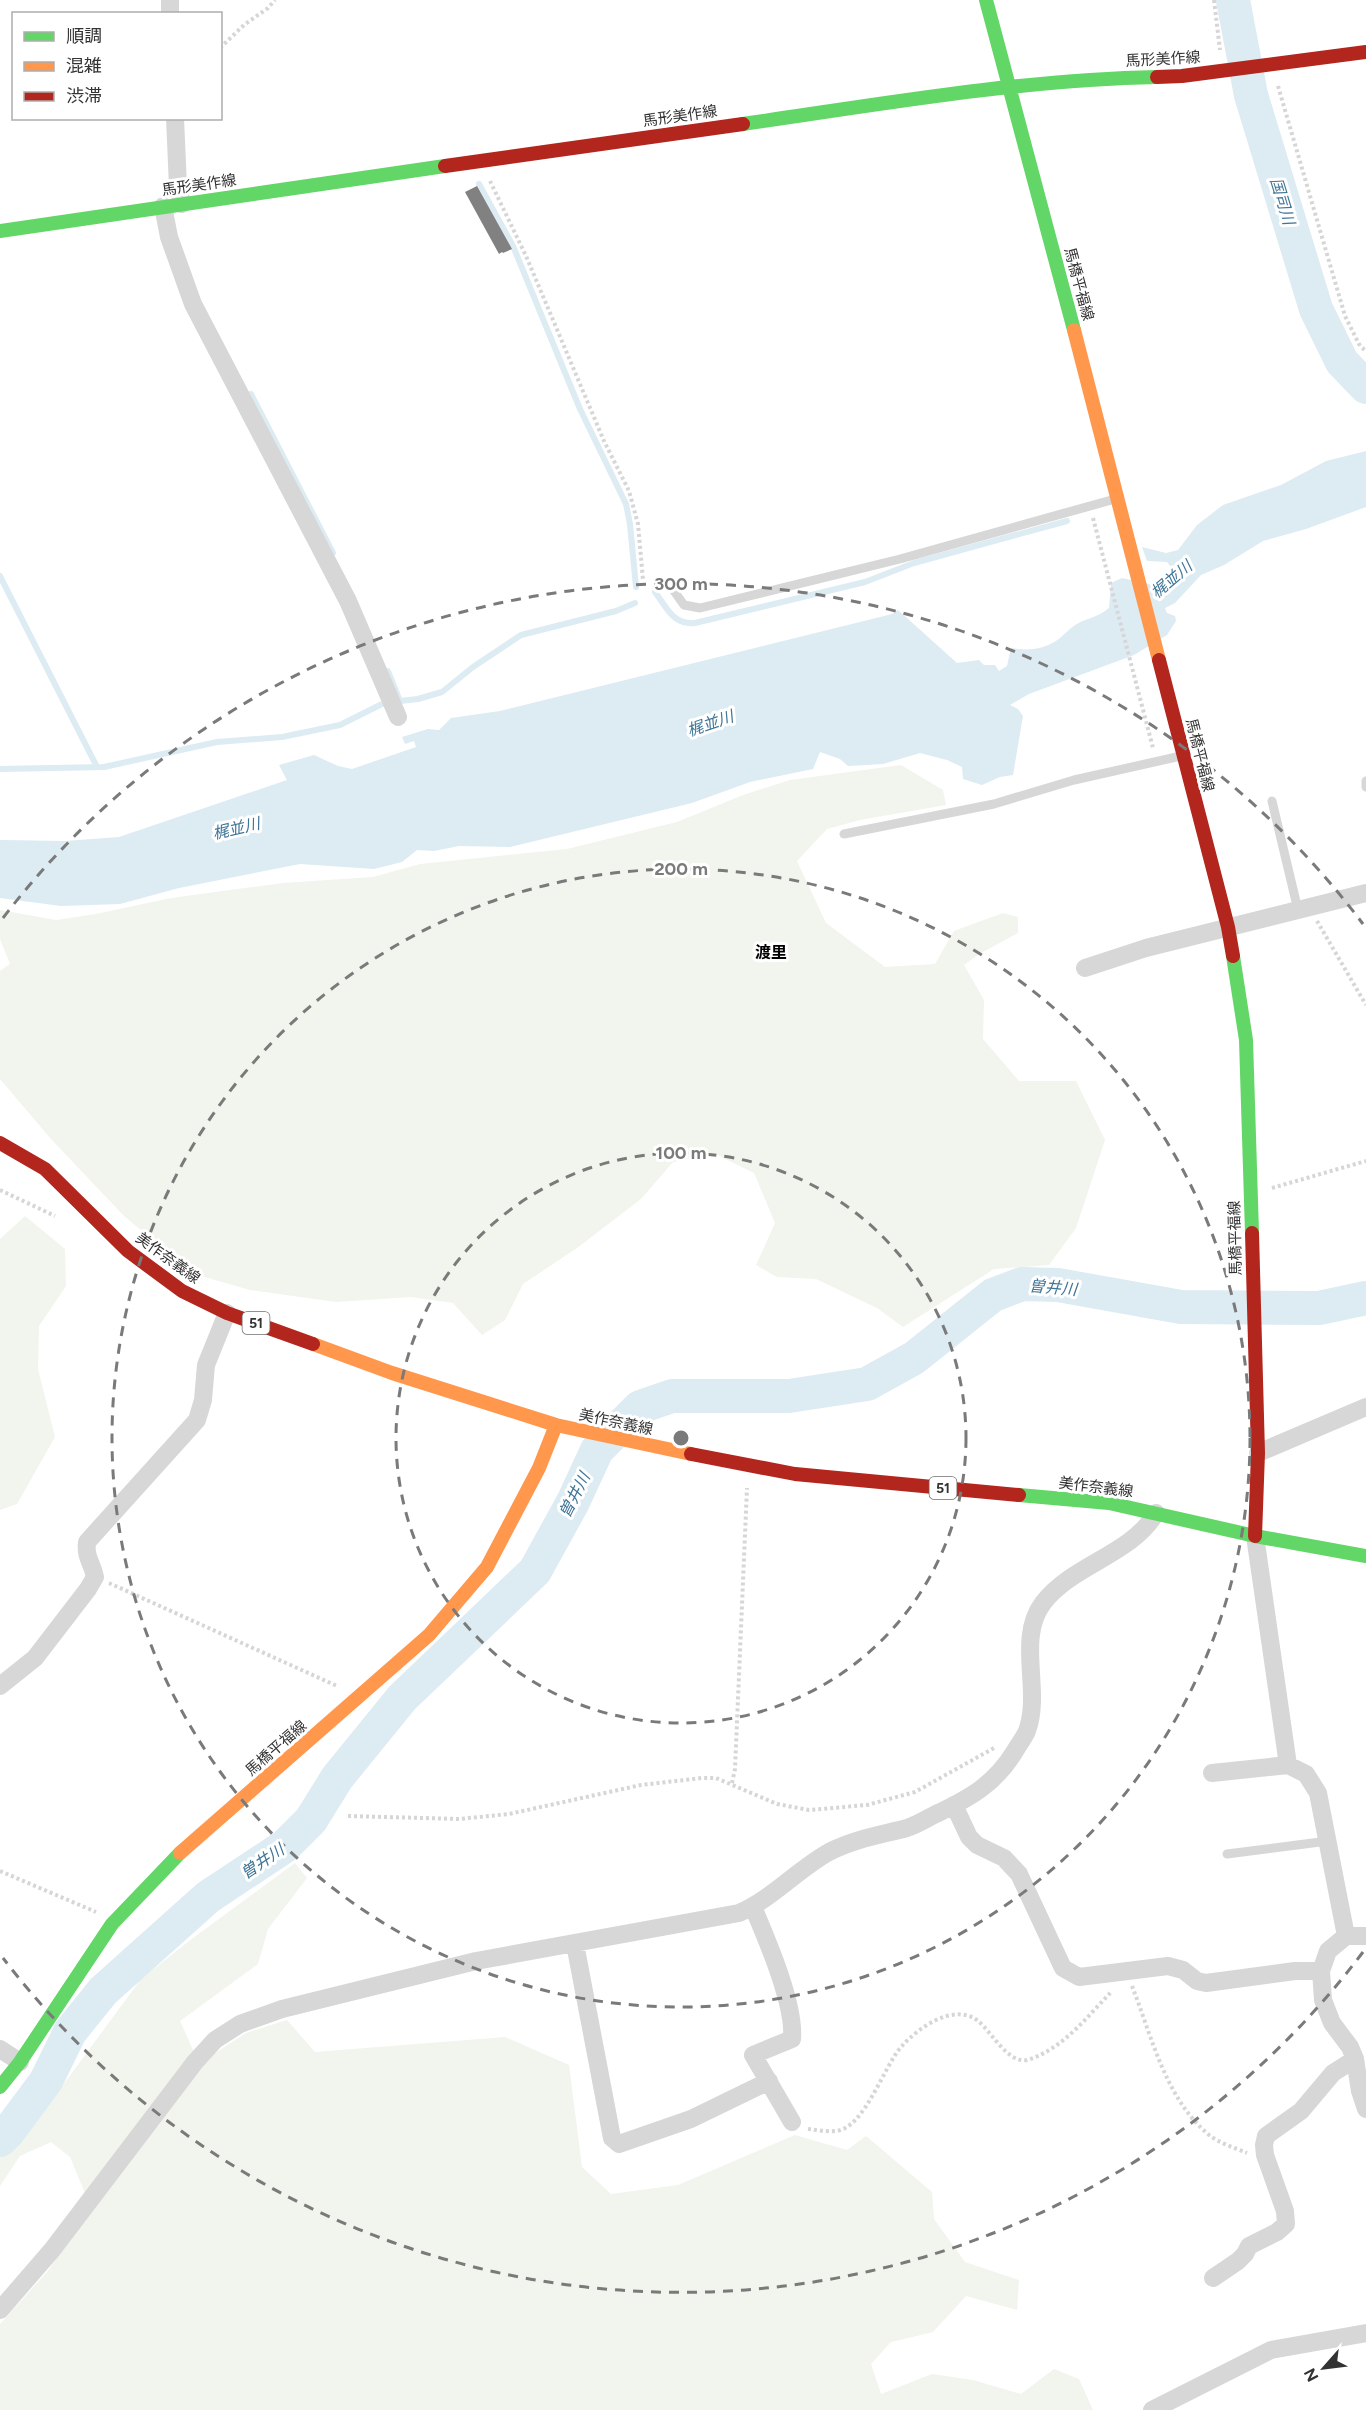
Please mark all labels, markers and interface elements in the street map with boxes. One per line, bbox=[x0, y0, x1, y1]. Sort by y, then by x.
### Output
legend bbox=[12, 12, 222, 120]
text: 順調 bbox=[66, 25, 102, 47]
street label: 馬形美作線 bbox=[1125, 48, 1201, 70]
text: 混雑 bbox=[66, 55, 102, 77]
text: 渋滞 bbox=[66, 85, 102, 107]
street label: 馬形美作線 bbox=[642, 102, 718, 130]
street label: 馬形美作線 bbox=[161, 171, 237, 199]
water label: 国司川 bbox=[1266, 175, 1299, 229]
street label: 馬橋平福線 bbox=[1061, 245, 1097, 323]
water label: 梶並川 bbox=[1147, 555, 1197, 602]
text: 300 m bbox=[654, 573, 708, 595]
water label: 梶並川 bbox=[684, 706, 738, 740]
street label: 馬橋平福線 bbox=[1182, 716, 1218, 794]
water label: 梶並川 bbox=[211, 813, 264, 843]
text: 200 m bbox=[654, 858, 708, 880]
district label: 渡里 bbox=[755, 943, 787, 962]
text: 100 m bbox=[656, 1142, 706, 1164]
street label: 馬橋平福線 bbox=[1225, 1200, 1245, 1276]
street label: 美作奈義線 bbox=[132, 1229, 204, 1287]
water label: 曽井川 bbox=[1028, 1276, 1080, 1299]
road number: 51 bbox=[242, 1312, 270, 1334]
street label: 美作奈義線 bbox=[577, 1405, 655, 1439]
centre of rings bbox=[671, 1428, 691, 1448]
water label: 曽井川 bbox=[555, 1468, 595, 1521]
street label: 美作奈義線 bbox=[1058, 1473, 1134, 1501]
road number: 51 bbox=[930, 1477, 956, 1499]
street label: 馬橋平福線 bbox=[242, 1717, 310, 1779]
water label: 曽井川 bbox=[237, 1839, 289, 1883]
north arrow bbox=[1294, 2338, 1354, 2398]
text: N bbox=[1300, 2365, 1322, 2385]

